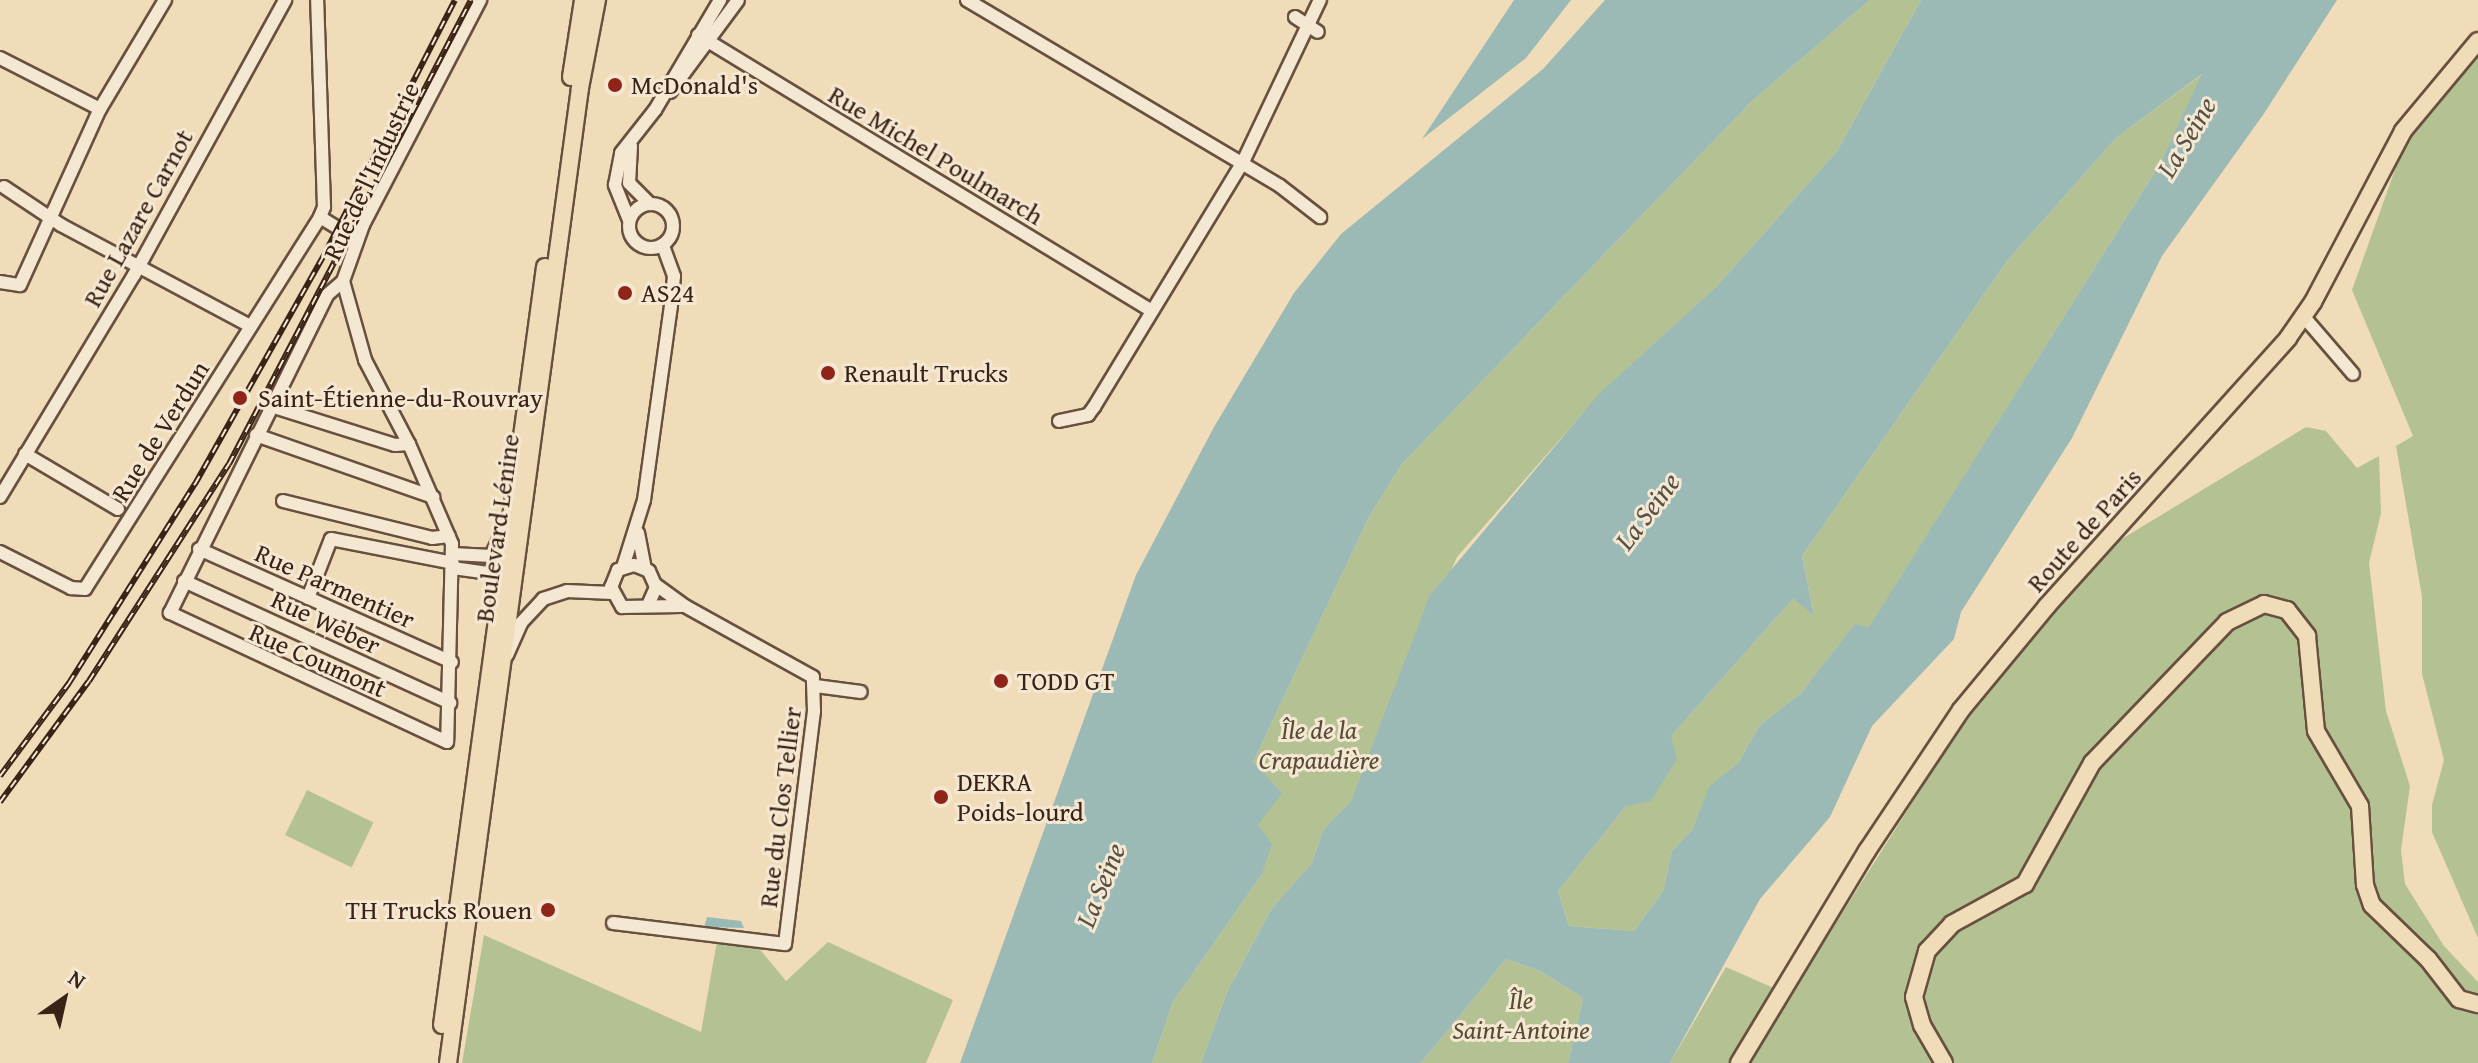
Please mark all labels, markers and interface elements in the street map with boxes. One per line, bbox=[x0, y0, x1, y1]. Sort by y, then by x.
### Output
place label: McDonald's bbox=[631, 69, 758, 101]
marker: McDonald's bbox=[606, 76, 624, 94]
street label: Rue de l'Industrie bbox=[316, 77, 426, 265]
street label: Rue Michel Poulmarch bbox=[823, 79, 1049, 231]
water label: La Seine bbox=[2149, 91, 2223, 183]
street label: Rue Lazare Carnot bbox=[76, 124, 200, 312]
place label: AS24 bbox=[641, 277, 694, 309]
marker: AS24 bbox=[616, 284, 634, 302]
street label: Rue de Verdun bbox=[105, 355, 215, 507]
place label: Renault Trucks bbox=[844, 357, 1008, 389]
marker: Renault Trucks bbox=[819, 364, 837, 382]
place label: Saint-Étienne-du-Rouvray bbox=[258, 382, 543, 414]
marker: Saint-Étienne-du-Rouvray bbox=[229, 387, 251, 409]
street label: Boulevard Lénine bbox=[468, 432, 526, 624]
street label: Route de Paris bbox=[2020, 462, 2148, 598]
water label: La Seine bbox=[1607, 466, 1687, 556]
street label: Rue Parmentier bbox=[250, 537, 420, 635]
street label: Rue Weber bbox=[267, 583, 385, 661]
street label: Rue Coumont bbox=[245, 616, 391, 704]
place label: TODD GT bbox=[1017, 665, 1115, 697]
marker: TODD GT bbox=[992, 672, 1010, 690]
street label: Rue du Clos Tellier bbox=[752, 705, 808, 909]
park label: Île de la Crapaudière bbox=[1259, 714, 1379, 776]
place label: DEKRA Poids-lourd bbox=[957, 766, 1084, 828]
marker: DEKRA Poids-lourd bbox=[932, 788, 950, 806]
water label: La Seine bbox=[1068, 838, 1132, 932]
place label: TH Trucks Rouen bbox=[346, 894, 532, 926]
marker: TH Trucks Rouen bbox=[539, 901, 557, 919]
north arrow bbox=[24, 959, 104, 1039]
text: N bbox=[62, 962, 92, 996]
park label: Île Saint-Antoine bbox=[1452, 984, 1590, 1046]

